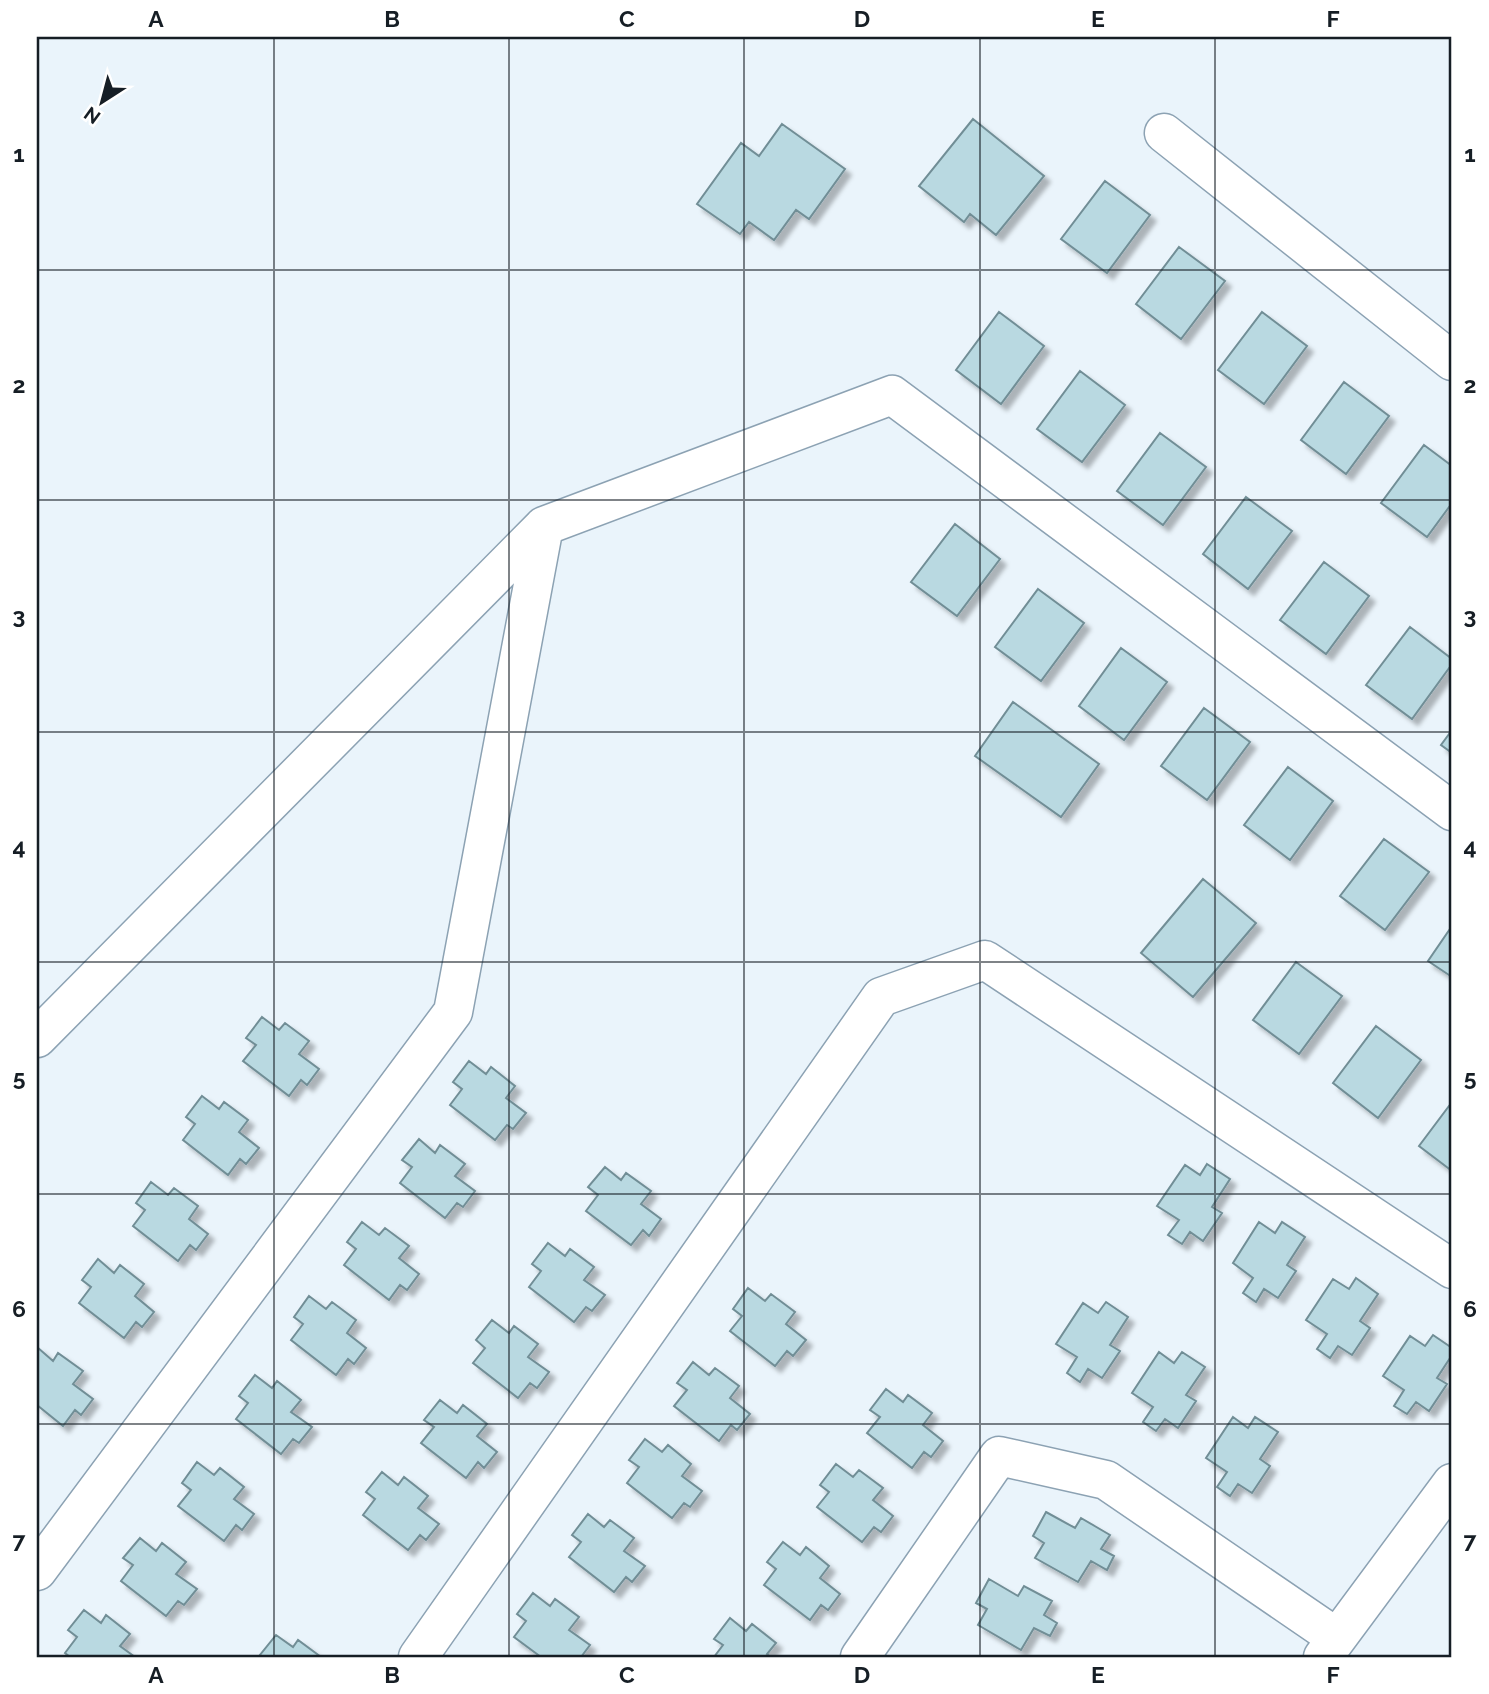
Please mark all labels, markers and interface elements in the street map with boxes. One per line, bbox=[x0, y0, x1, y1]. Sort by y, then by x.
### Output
text: A bbox=[148, 5, 164, 32]
text: B bbox=[384, 5, 400, 32]
text: C bbox=[619, 5, 635, 32]
text: D bbox=[854, 5, 870, 32]
text: E bbox=[1091, 5, 1105, 32]
text: F bbox=[1326, 5, 1340, 32]
north arrow bbox=[66, 66, 136, 136]
text: N bbox=[80, 103, 104, 129]
text: 1 bbox=[13, 140, 25, 167]
text: 1 bbox=[1464, 140, 1476, 167]
text: 2 bbox=[13, 371, 25, 398]
text: 2 bbox=[1464, 371, 1476, 398]
text: 3 bbox=[13, 602, 25, 629]
text: 3 bbox=[1464, 602, 1476, 629]
text: 4 bbox=[12, 833, 26, 860]
text: 4 bbox=[1463, 833, 1477, 860]
text: 5 bbox=[13, 1064, 26, 1091]
text: 5 bbox=[1464, 1064, 1477, 1091]
text: 6 bbox=[12, 1295, 26, 1322]
text: 6 bbox=[1463, 1295, 1477, 1322]
text: 7 bbox=[13, 1526, 26, 1553]
text: 7 bbox=[1464, 1526, 1477, 1553]
text: A bbox=[148, 1661, 164, 1688]
text: B bbox=[384, 1661, 400, 1688]
text: C bbox=[619, 1661, 635, 1688]
text: D bbox=[854, 1661, 870, 1688]
text: E bbox=[1091, 1661, 1105, 1688]
text: F bbox=[1326, 1661, 1340, 1688]

